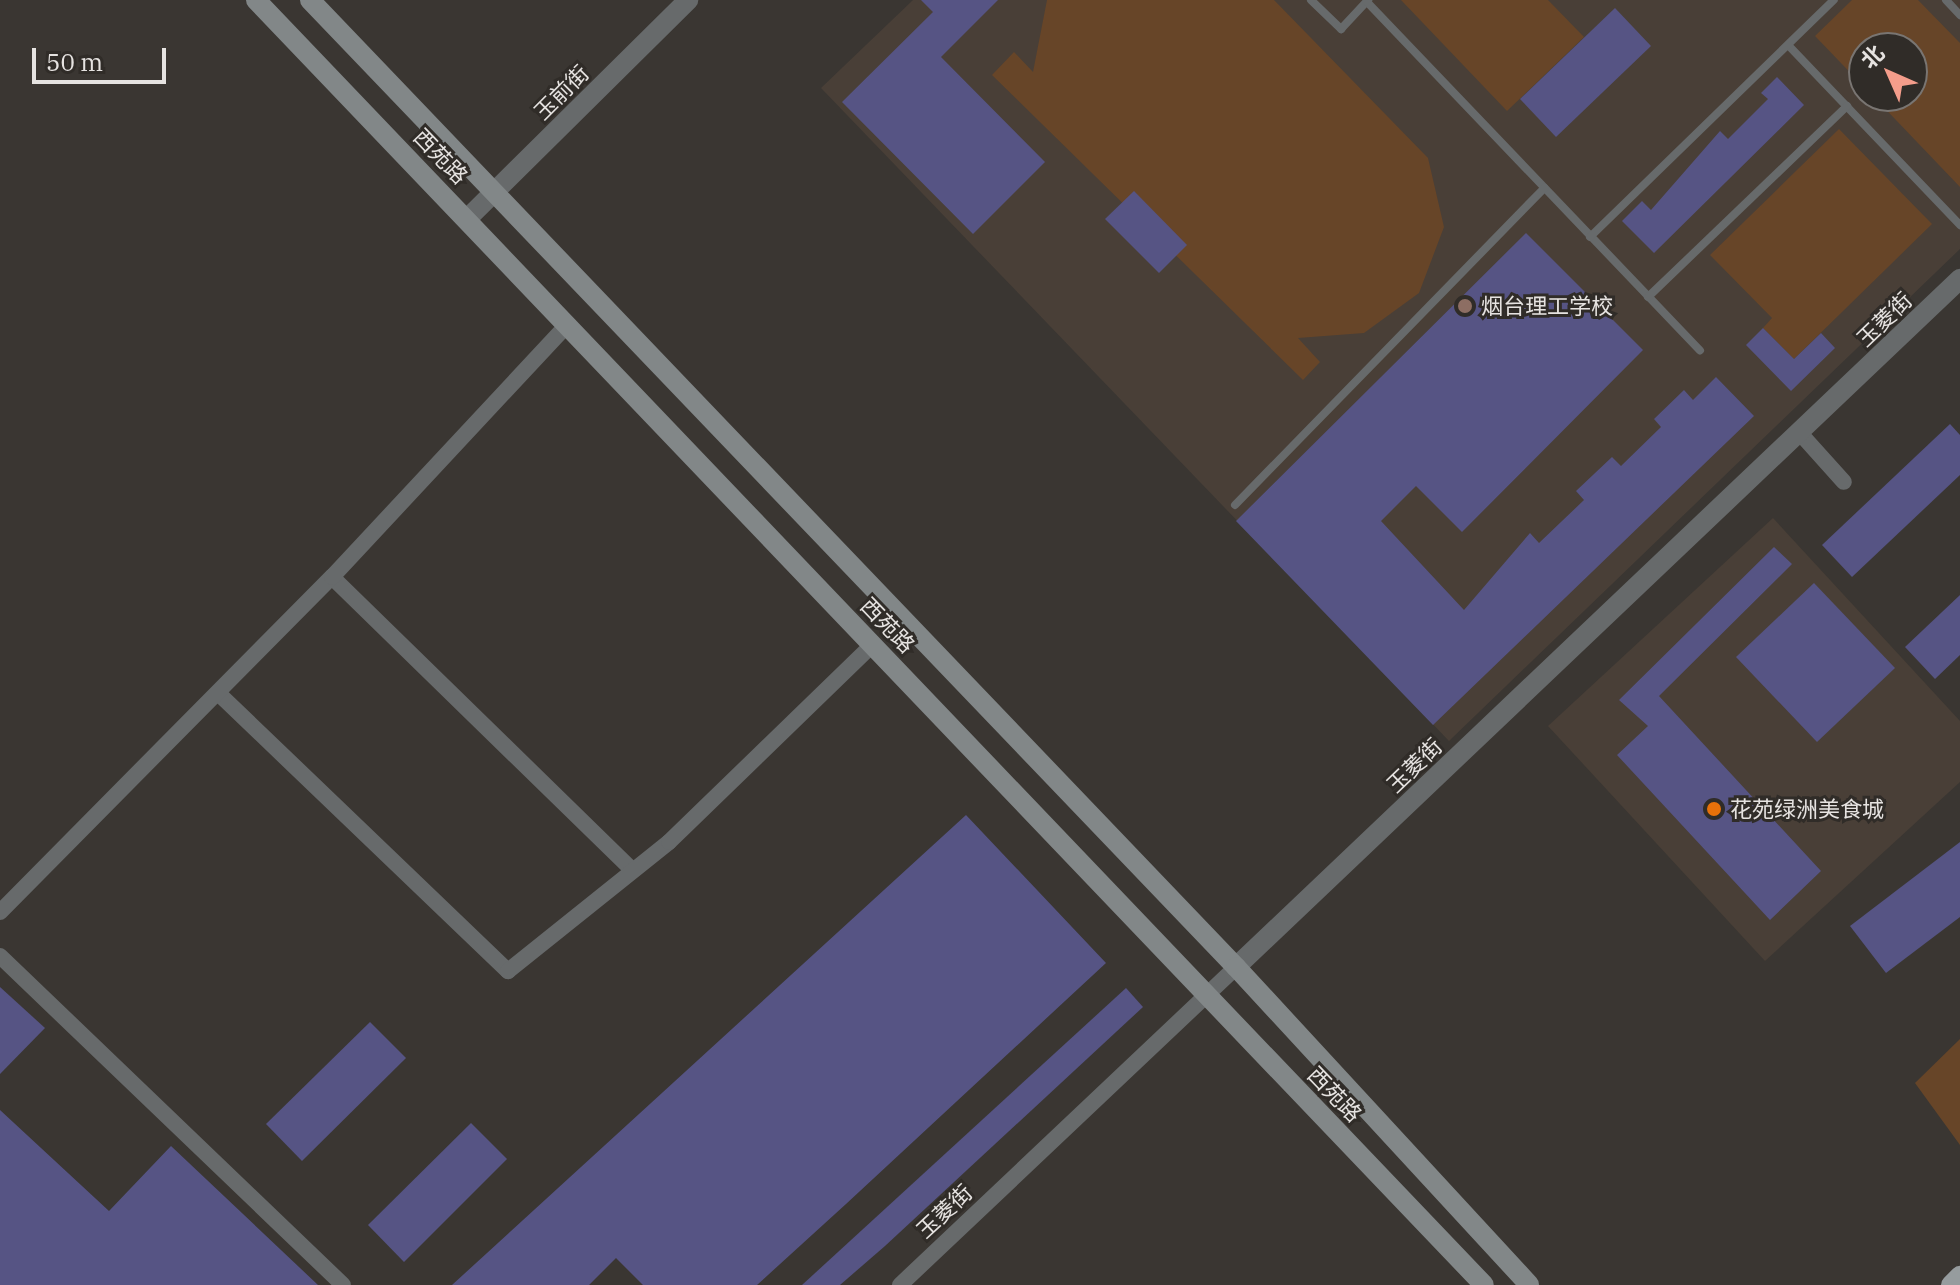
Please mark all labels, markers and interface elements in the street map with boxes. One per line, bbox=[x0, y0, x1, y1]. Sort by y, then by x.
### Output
scale bar bbox=[36, 32, 170, 82]
north arrow bbox=[1848, 32, 1928, 112]
text: 北 bbox=[1854, 38, 1890, 74]
text: 50 m bbox=[46, 46, 103, 78]
street label: 玉前街 bbox=[528, 59, 594, 125]
street label: 西苑路 bbox=[409, 123, 473, 189]
street label: 玉菱街 bbox=[1851, 287, 1917, 351]
place label: 烟台理工学校 bbox=[1481, 293, 1613, 319]
marker: 烟台理工学校 bbox=[1456, 297, 1474, 315]
street label: 西苑路 bbox=[856, 592, 920, 658]
street label: 玉菱街 bbox=[1381, 733, 1447, 797]
place label: 花苑绿洲美食城 bbox=[1730, 796, 1884, 822]
marker: 花苑绿洲美食城 bbox=[1705, 800, 1723, 818]
street label: 西苑路 bbox=[1303, 1061, 1367, 1127]
street label: 玉菱街 bbox=[911, 1179, 977, 1243]

